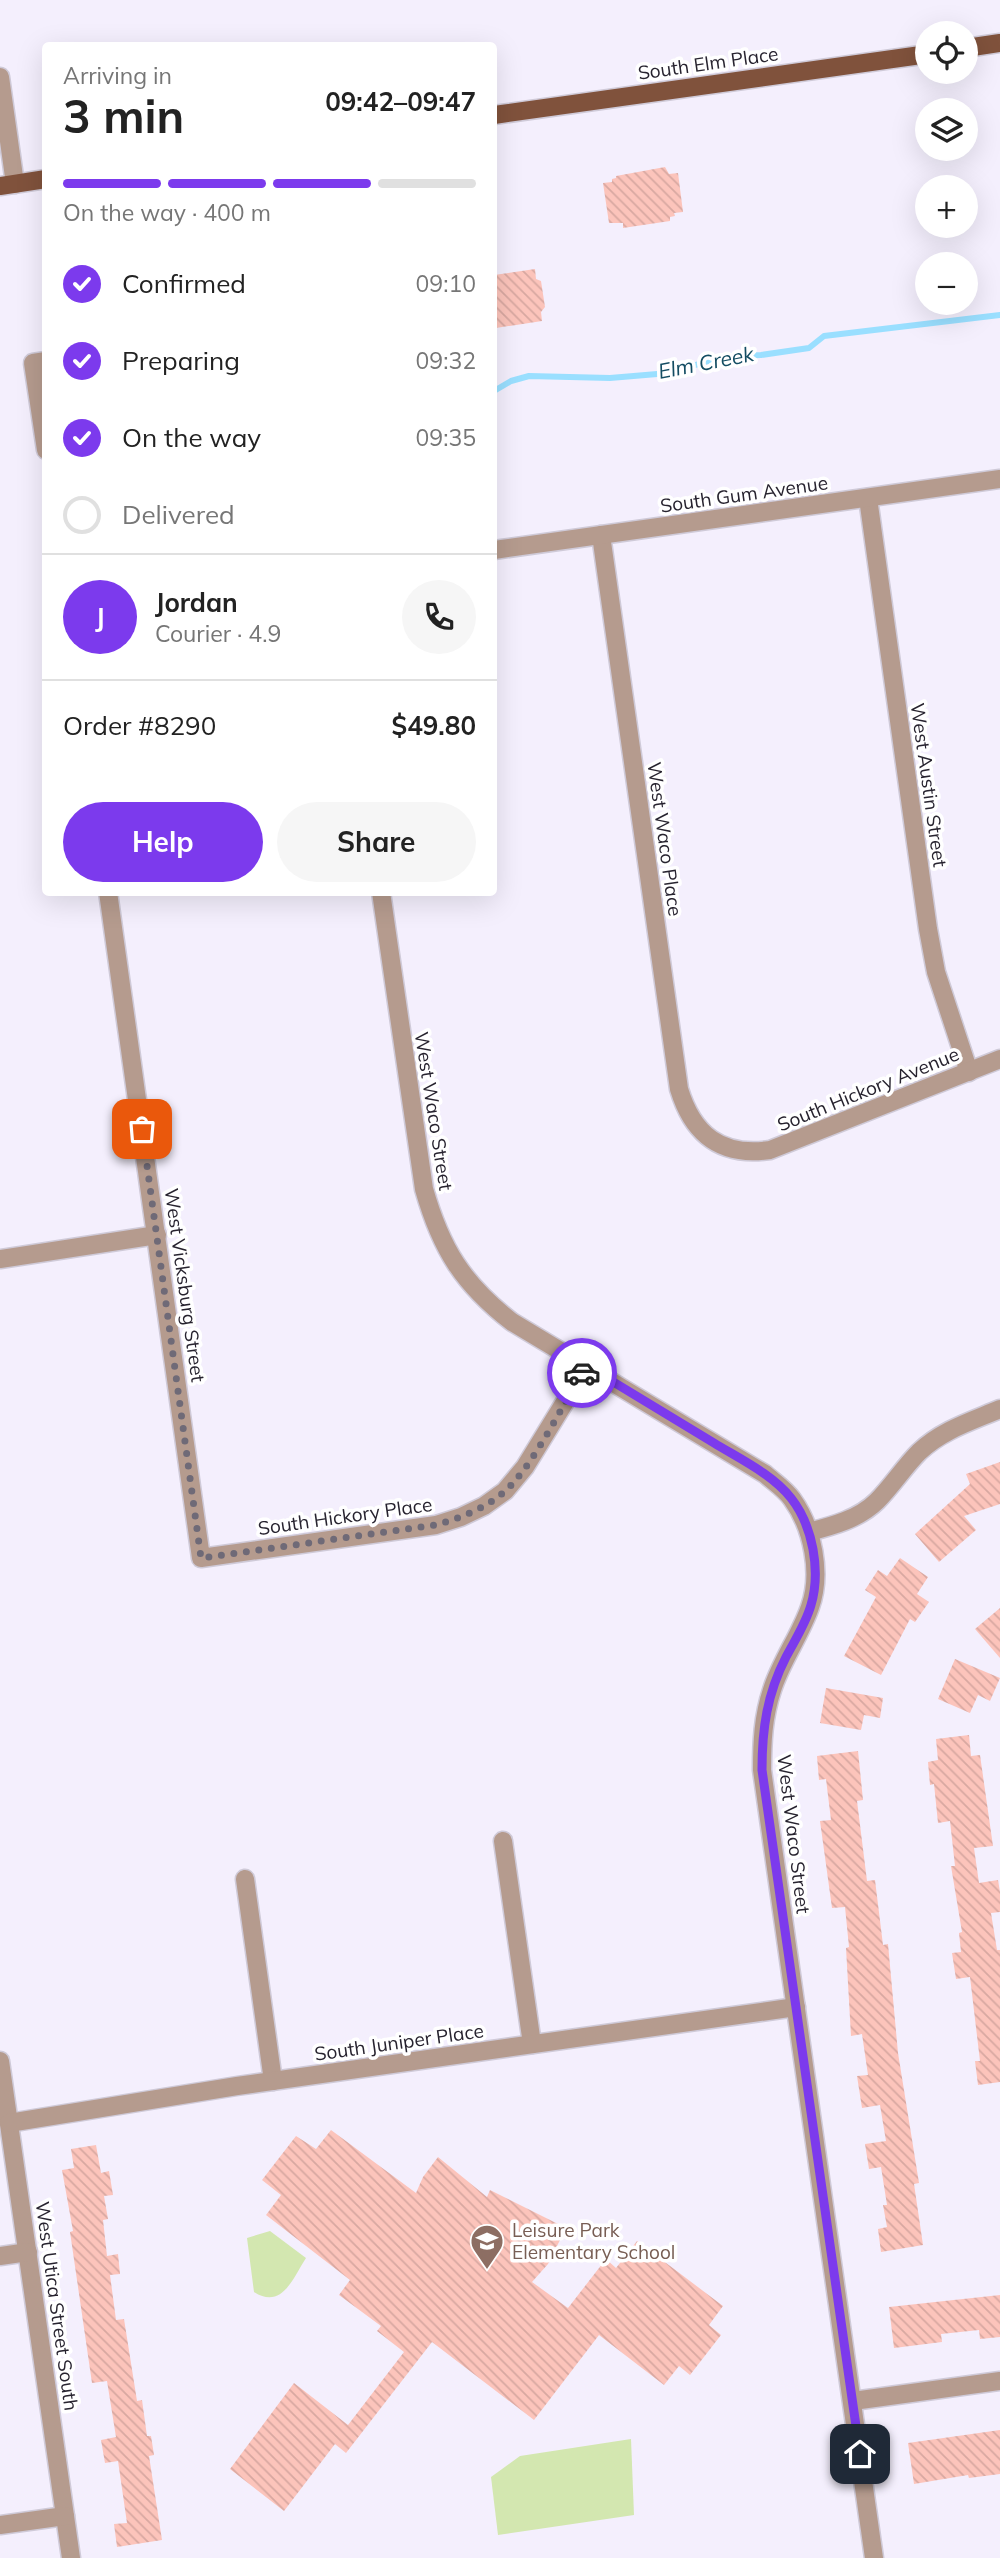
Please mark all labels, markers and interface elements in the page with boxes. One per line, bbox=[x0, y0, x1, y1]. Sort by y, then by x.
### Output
map controls bbox=[915, 21, 978, 315]
button: locate bbox=[915, 21, 978, 84]
street label: South Elm Place bbox=[636, 41, 780, 85]
text: Arriving in bbox=[63, 61, 172, 90]
text: 09:42–09:47 bbox=[325, 85, 476, 118]
text: 3 min bbox=[63, 87, 184, 145]
button: layers bbox=[915, 98, 978, 161]
button: + bbox=[915, 175, 978, 238]
text: On the way · 400 m bbox=[63, 198, 271, 227]
button: − bbox=[915, 252, 978, 315]
icon: check bbox=[63, 265, 101, 303]
text: Confirmed bbox=[122, 267, 246, 300]
text: 09:10 bbox=[416, 269, 476, 298]
water label: Elm Creek bbox=[656, 340, 757, 384]
icon: check bbox=[63, 342, 101, 380]
text: Preparing bbox=[122, 344, 240, 377]
text: 09:32 bbox=[416, 346, 476, 375]
icon: check bbox=[63, 419, 101, 457]
text: On the way bbox=[122, 421, 261, 454]
text: 09:35 bbox=[416, 423, 476, 452]
street label: South Gum Avenue bbox=[659, 470, 829, 518]
text: Delivered bbox=[122, 498, 235, 531]
button: phone bbox=[402, 580, 476, 654]
text: Jordan bbox=[155, 586, 238, 619]
text: J bbox=[95, 601, 105, 634]
text: Courier · 4.9 bbox=[155, 619, 281, 648]
street label: West Austin Street bbox=[906, 701, 952, 869]
text: Order #8290 bbox=[63, 709, 216, 742]
text: $49.80 bbox=[392, 709, 476, 742]
street label: West Waco Place bbox=[642, 760, 688, 918]
button: Help bbox=[63, 802, 263, 882]
button: Share bbox=[277, 802, 476, 882]
street label: West Waco Street bbox=[410, 1030, 458, 1192]
street label: South Hickory Avenue bbox=[774, 1042, 962, 1136]
pin bbox=[112, 1099, 172, 1159]
icon: bag bbox=[123, 1110, 161, 1148]
street label: West Vicksburg Street bbox=[160, 1186, 211, 1384]
courier bbox=[547, 1338, 617, 1408]
icon: car bbox=[563, 1354, 601, 1392]
street label: South Hickory Place bbox=[256, 1492, 434, 1540]
street label: West Waco Street bbox=[772, 1753, 816, 1915]
street label: South Juniper Place bbox=[313, 2018, 485, 2066]
street label: West Utica Street South bbox=[30, 2200, 84, 2412]
place label: Leisure Park Elementary School bbox=[512, 2218, 675, 2264]
school or university icon: Leisure Park Elementary School bbox=[468, 2222, 506, 2271]
pin bbox=[830, 2424, 890, 2484]
icon: home bbox=[841, 2435, 879, 2473]

